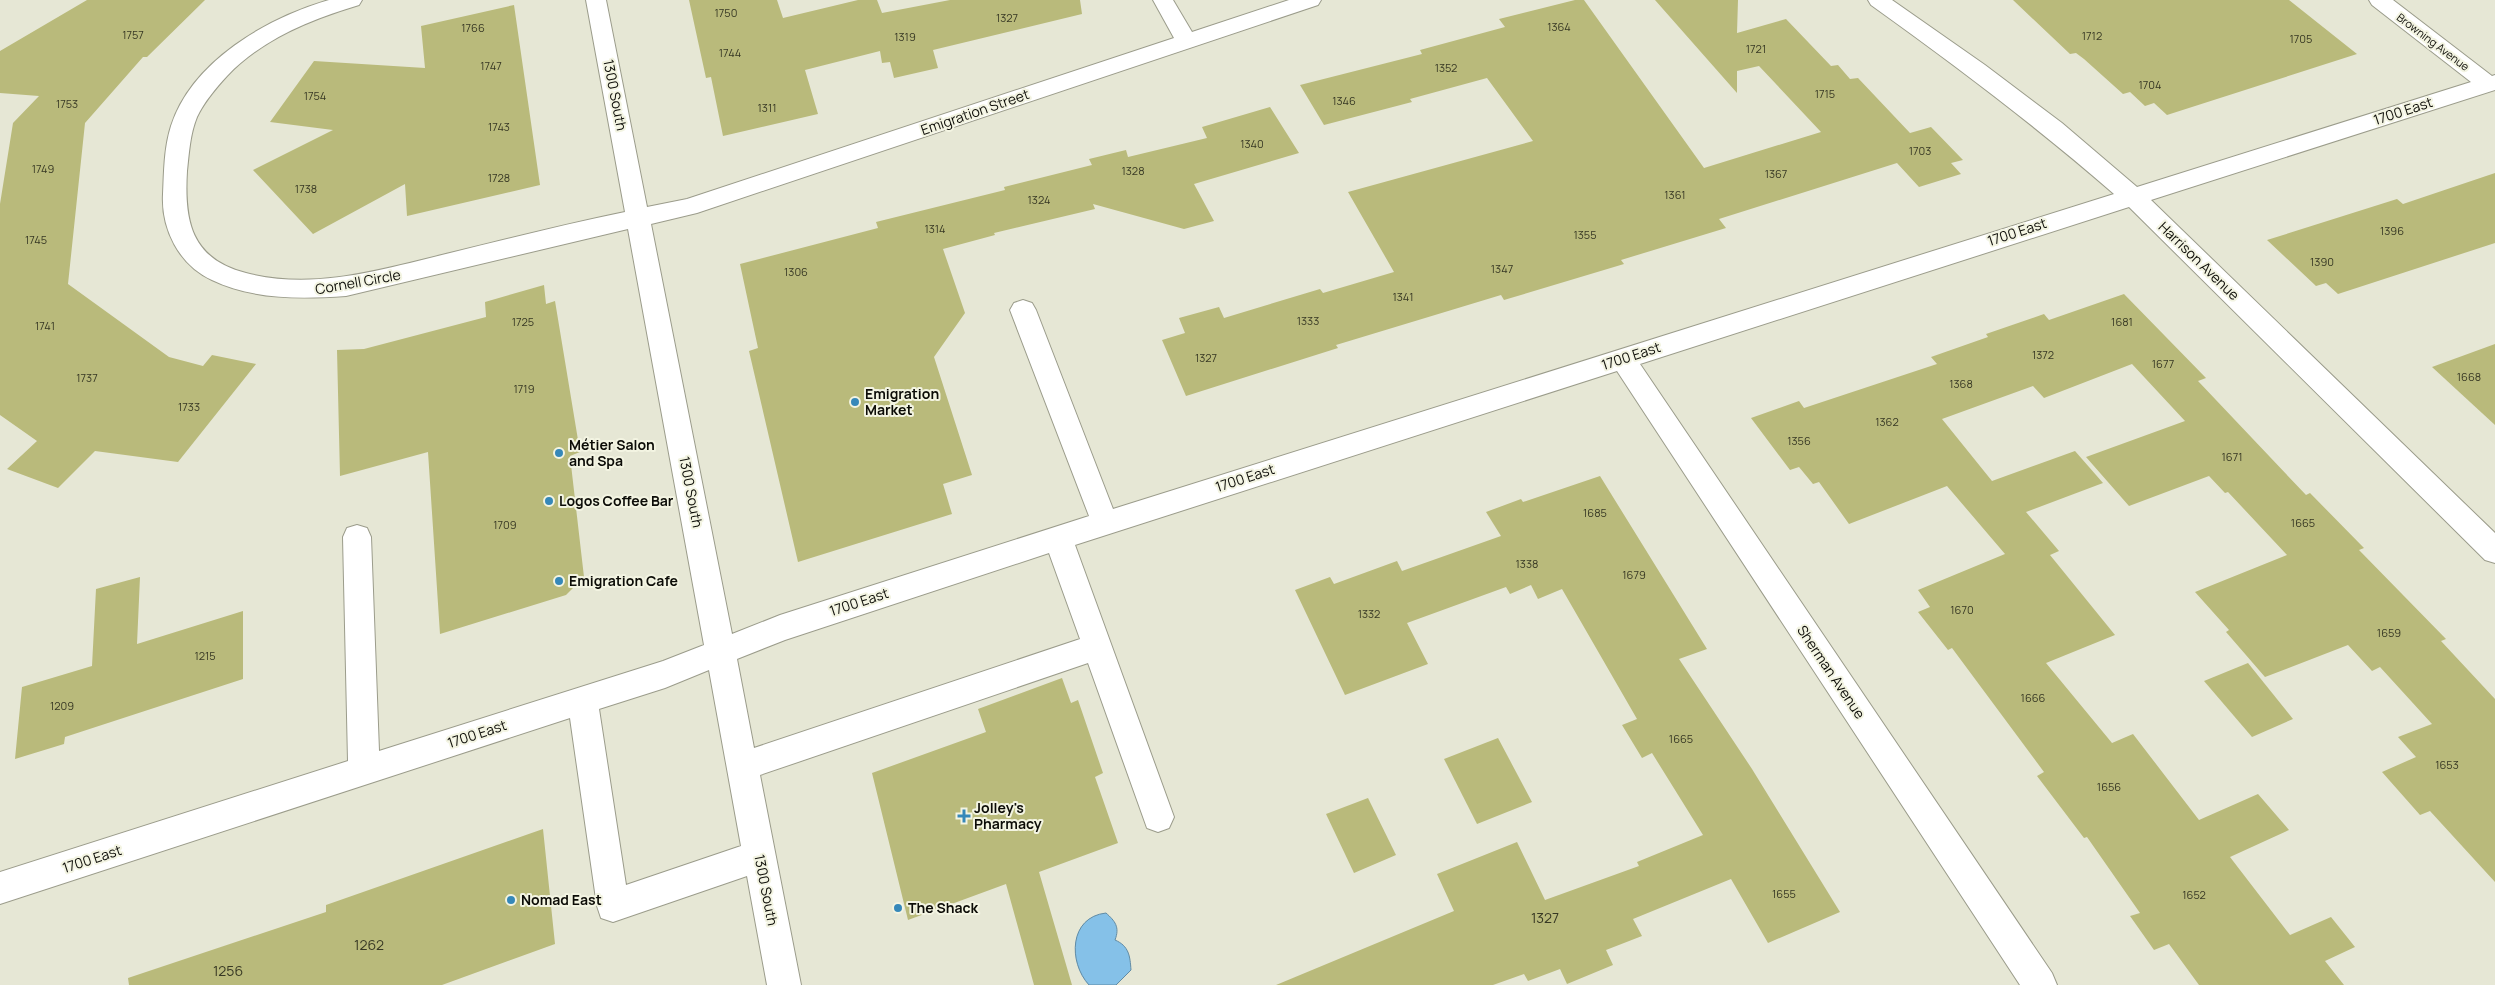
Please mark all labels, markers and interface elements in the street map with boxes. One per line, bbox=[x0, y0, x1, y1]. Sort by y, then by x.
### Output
house number: 1750 bbox=[715, 5, 737, 20]
street label: Browning Avenue bbox=[2394, 9, 2473, 74]
house number: 1327 bbox=[996, 10, 1018, 25]
house number: 1364 bbox=[1547, 19, 1571, 34]
house number: 1766 bbox=[461, 20, 485, 35]
house number: 1757 bbox=[122, 27, 144, 42]
house number: 1712 bbox=[2082, 28, 2102, 43]
house number: 1319 bbox=[894, 29, 916, 44]
house number: 1705 bbox=[2290, 31, 2312, 46]
house number: 1721 bbox=[1746, 41, 1766, 56]
house number: 1744 bbox=[719, 45, 741, 60]
house number: 1747 bbox=[480, 58, 502, 73]
street label: 1300 South bbox=[599, 58, 632, 132]
house number: 1352 bbox=[1435, 60, 1457, 75]
house number: 1704 bbox=[2138, 77, 2162, 92]
street label: Emigration Street bbox=[918, 84, 1032, 139]
house number: 1715 bbox=[1815, 86, 1835, 101]
house number: 1754 bbox=[304, 88, 326, 103]
street label: 1700 East bbox=[2371, 92, 2435, 129]
house number: 1346 bbox=[1332, 93, 1356, 108]
house number: 1753 bbox=[56, 96, 78, 111]
house number: 1311 bbox=[758, 100, 776, 115]
house number: 1743 bbox=[488, 119, 510, 134]
house number: 1340 bbox=[1240, 136, 1264, 151]
house number: 1703 bbox=[1909, 143, 1931, 158]
house number: 1749 bbox=[32, 161, 54, 176]
house number: 1328 bbox=[1121, 163, 1145, 178]
house number: 1367 bbox=[1765, 166, 1787, 181]
house number: 1728 bbox=[488, 170, 510, 185]
house number: 1738 bbox=[295, 181, 317, 196]
house number: 1361 bbox=[1664, 187, 1686, 202]
house number: 1324 bbox=[1028, 192, 1050, 207]
street label: 1700 East bbox=[1985, 213, 2049, 250]
street label: Harrison Avenue bbox=[2155, 217, 2244, 304]
house number: 1314 bbox=[924, 221, 946, 236]
house number: 1396 bbox=[2380, 223, 2404, 238]
house number: 1355 bbox=[1573, 227, 1597, 242]
house number: 1745 bbox=[25, 232, 47, 247]
house number: 1390 bbox=[2310, 254, 2334, 269]
house number: 1347 bbox=[1491, 261, 1513, 276]
house number: 1306 bbox=[784, 264, 808, 279]
street label: Cornell Circle bbox=[314, 265, 402, 298]
house number: 1341 bbox=[1392, 289, 1414, 304]
house number: 1333 bbox=[1297, 313, 1319, 328]
house number: 1725 bbox=[512, 314, 534, 329]
house number: 1681 bbox=[2111, 314, 2133, 329]
house number: 1741 bbox=[35, 318, 55, 333]
street label: 1700 East bbox=[1599, 337, 1663, 374]
house number: 1372 bbox=[2032, 347, 2054, 362]
house number: 1327 bbox=[1195, 350, 1217, 365]
house number: 1677 bbox=[2152, 356, 2174, 371]
house number: 1668 bbox=[2457, 369, 2481, 384]
house number: 1737 bbox=[76, 370, 98, 385]
house number: 1368 bbox=[1949, 376, 1973, 391]
house number: 1719 bbox=[514, 381, 535, 396]
place label: Emigration Market bbox=[865, 384, 939, 419]
marker: Emigration Market bbox=[849, 396, 861, 408]
house number: 1733 bbox=[178, 399, 200, 414]
house number: 1362 bbox=[1875, 414, 1899, 429]
house number: 1356 bbox=[1787, 433, 1811, 448]
place label: Métier Salon and Spa bbox=[569, 435, 655, 470]
marker: Métier Salon and Spa bbox=[553, 447, 565, 459]
house number: 1671 bbox=[2222, 449, 2242, 464]
street label: 1300 South bbox=[675, 455, 708, 529]
street label: 1700 East bbox=[1213, 459, 1277, 496]
place label: Logos Coffee Bar bbox=[559, 491, 674, 510]
marker: Logos Coffee Bar bbox=[543, 495, 555, 507]
house number: 1685 bbox=[1583, 505, 1607, 520]
house number: 1665 bbox=[2291, 515, 2315, 530]
house number: 1709 bbox=[493, 517, 517, 532]
house number: 1338 bbox=[1516, 556, 1538, 571]
house number: 1679 bbox=[1622, 567, 1646, 582]
place label: Emigration Cafe bbox=[569, 571, 678, 590]
marker: Emigration Cafe bbox=[553, 575, 565, 587]
street label: 1700 East bbox=[827, 583, 891, 620]
house number: 1670 bbox=[1950, 602, 1974, 617]
house number: 1332 bbox=[1358, 606, 1380, 621]
street label: Sherman Avenue bbox=[1793, 621, 1870, 722]
house number: 1659 bbox=[2377, 625, 2401, 640]
house number: 1215 bbox=[194, 648, 216, 663]
house number: 1666 bbox=[2021, 690, 2046, 705]
house number: 1209 bbox=[50, 698, 74, 713]
street label: 1700 East bbox=[445, 715, 509, 752]
house number: 1665 bbox=[1669, 731, 1693, 746]
house number: 1653 bbox=[2435, 757, 2459, 772]
house number: 1656 bbox=[2097, 779, 2121, 794]
place label: Jolley's Pharmacy bbox=[974, 798, 1042, 833]
marker: Jolley's Pharmacy bbox=[958, 810, 970, 822]
street label: 1700 East bbox=[60, 840, 124, 877]
street label: 1300 South bbox=[750, 853, 783, 927]
house number: 1655 bbox=[1772, 886, 1796, 901]
house number: 1652 bbox=[2182, 887, 2206, 902]
place label: Nomad East bbox=[521, 890, 602, 909]
marker: Nomad East bbox=[505, 894, 517, 906]
place label: The Shack bbox=[908, 898, 979, 917]
marker: The Shack bbox=[892, 902, 904, 914]
house number: 1327 bbox=[1531, 908, 1559, 927]
house number: 1262 bbox=[354, 935, 384, 954]
house number: 1256 bbox=[213, 961, 243, 980]

